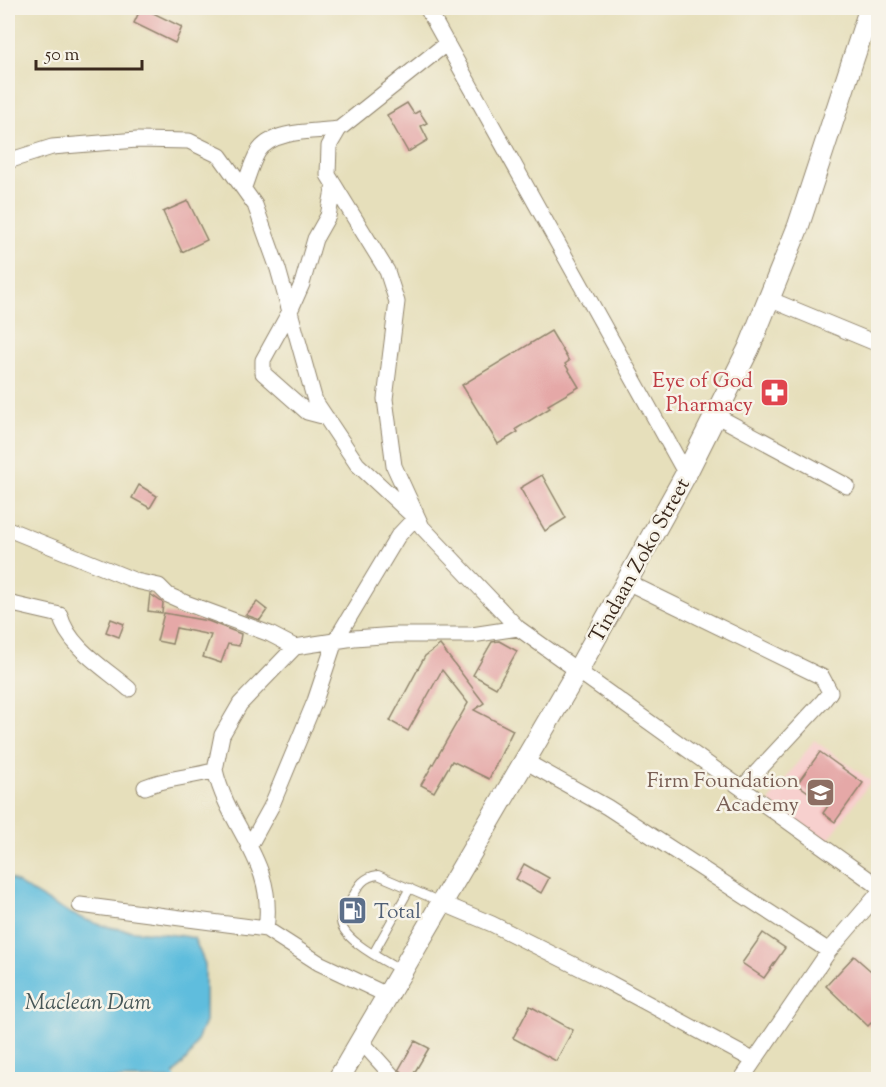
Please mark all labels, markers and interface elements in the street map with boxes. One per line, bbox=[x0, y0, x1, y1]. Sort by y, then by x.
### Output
scale bar bbox=[36, 33, 142, 71]
text: 50 m bbox=[44, 43, 80, 69]
place label: Eye of God Pharmacy bbox=[652, 367, 754, 421]
pharmacy icon: Eye of God Pharmacy bbox=[758, 376, 790, 408]
street label: Tindaan Zoko Street bbox=[583, 473, 699, 649]
place label: Firm Foundation Academy bbox=[647, 767, 800, 821]
school or university icon: Firm Foundation Academy bbox=[804, 776, 836, 808]
fuel station icon: Total bbox=[337, 895, 369, 927]
place label: Total bbox=[374, 898, 421, 928]
water label: Maclean Dam bbox=[25, 988, 151, 1020]

